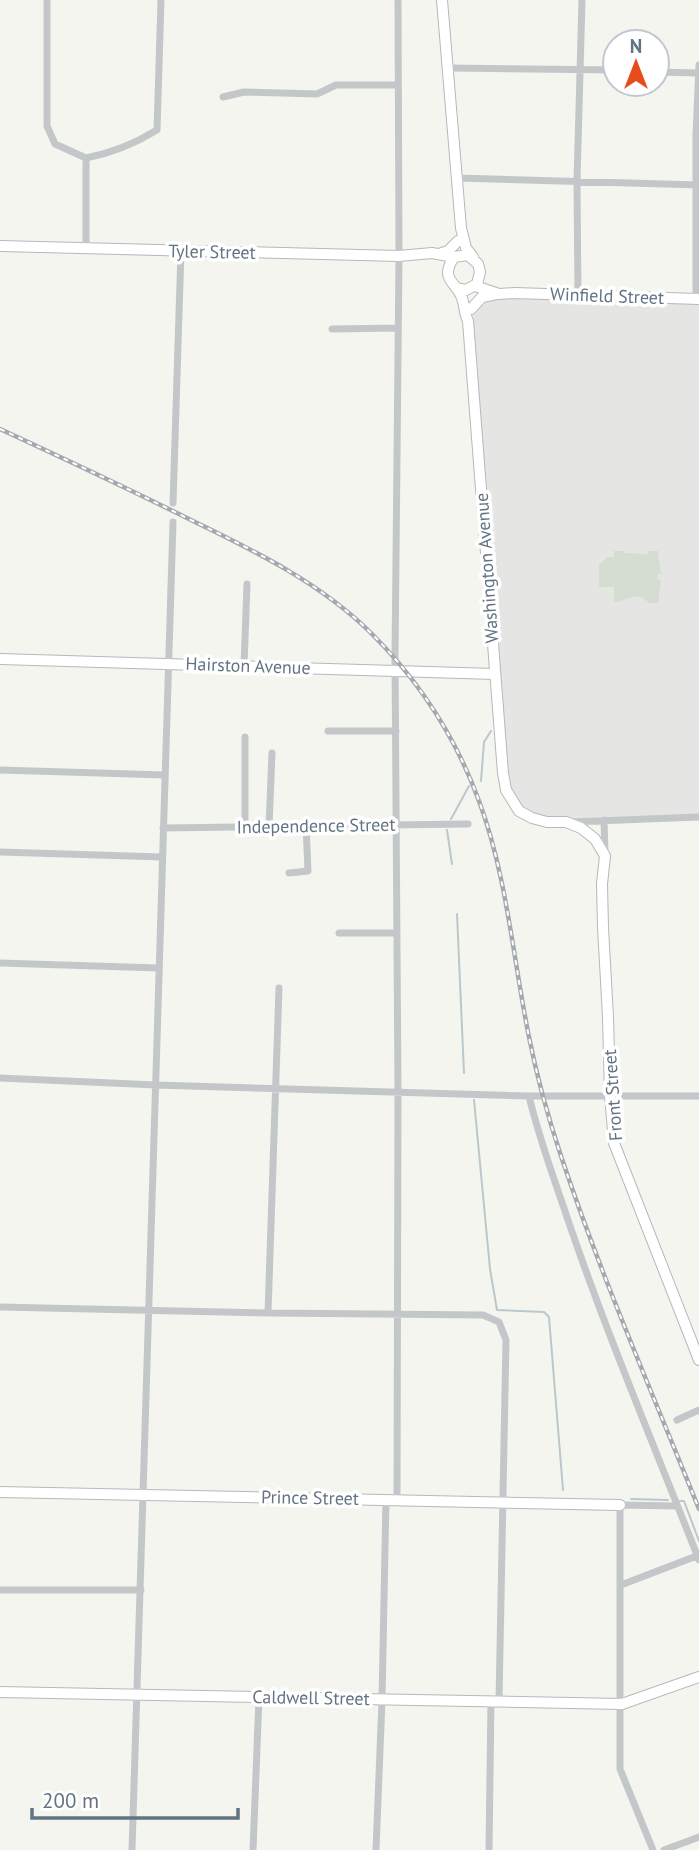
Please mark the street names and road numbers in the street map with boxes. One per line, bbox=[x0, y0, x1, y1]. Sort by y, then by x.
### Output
street label: Tyler Street bbox=[168, 239, 256, 264]
street label: Winfield Street bbox=[550, 282, 664, 309]
street label: Washington Avenue bbox=[470, 492, 503, 644]
street label: Hairston Avenue bbox=[185, 652, 311, 679]
street label: Independence Street bbox=[236, 813, 396, 838]
street label: Front Street bbox=[598, 1048, 627, 1142]
street label: Prince Street bbox=[261, 1485, 359, 1510]
street label: Caldwell Street bbox=[252, 1685, 370, 1710]

